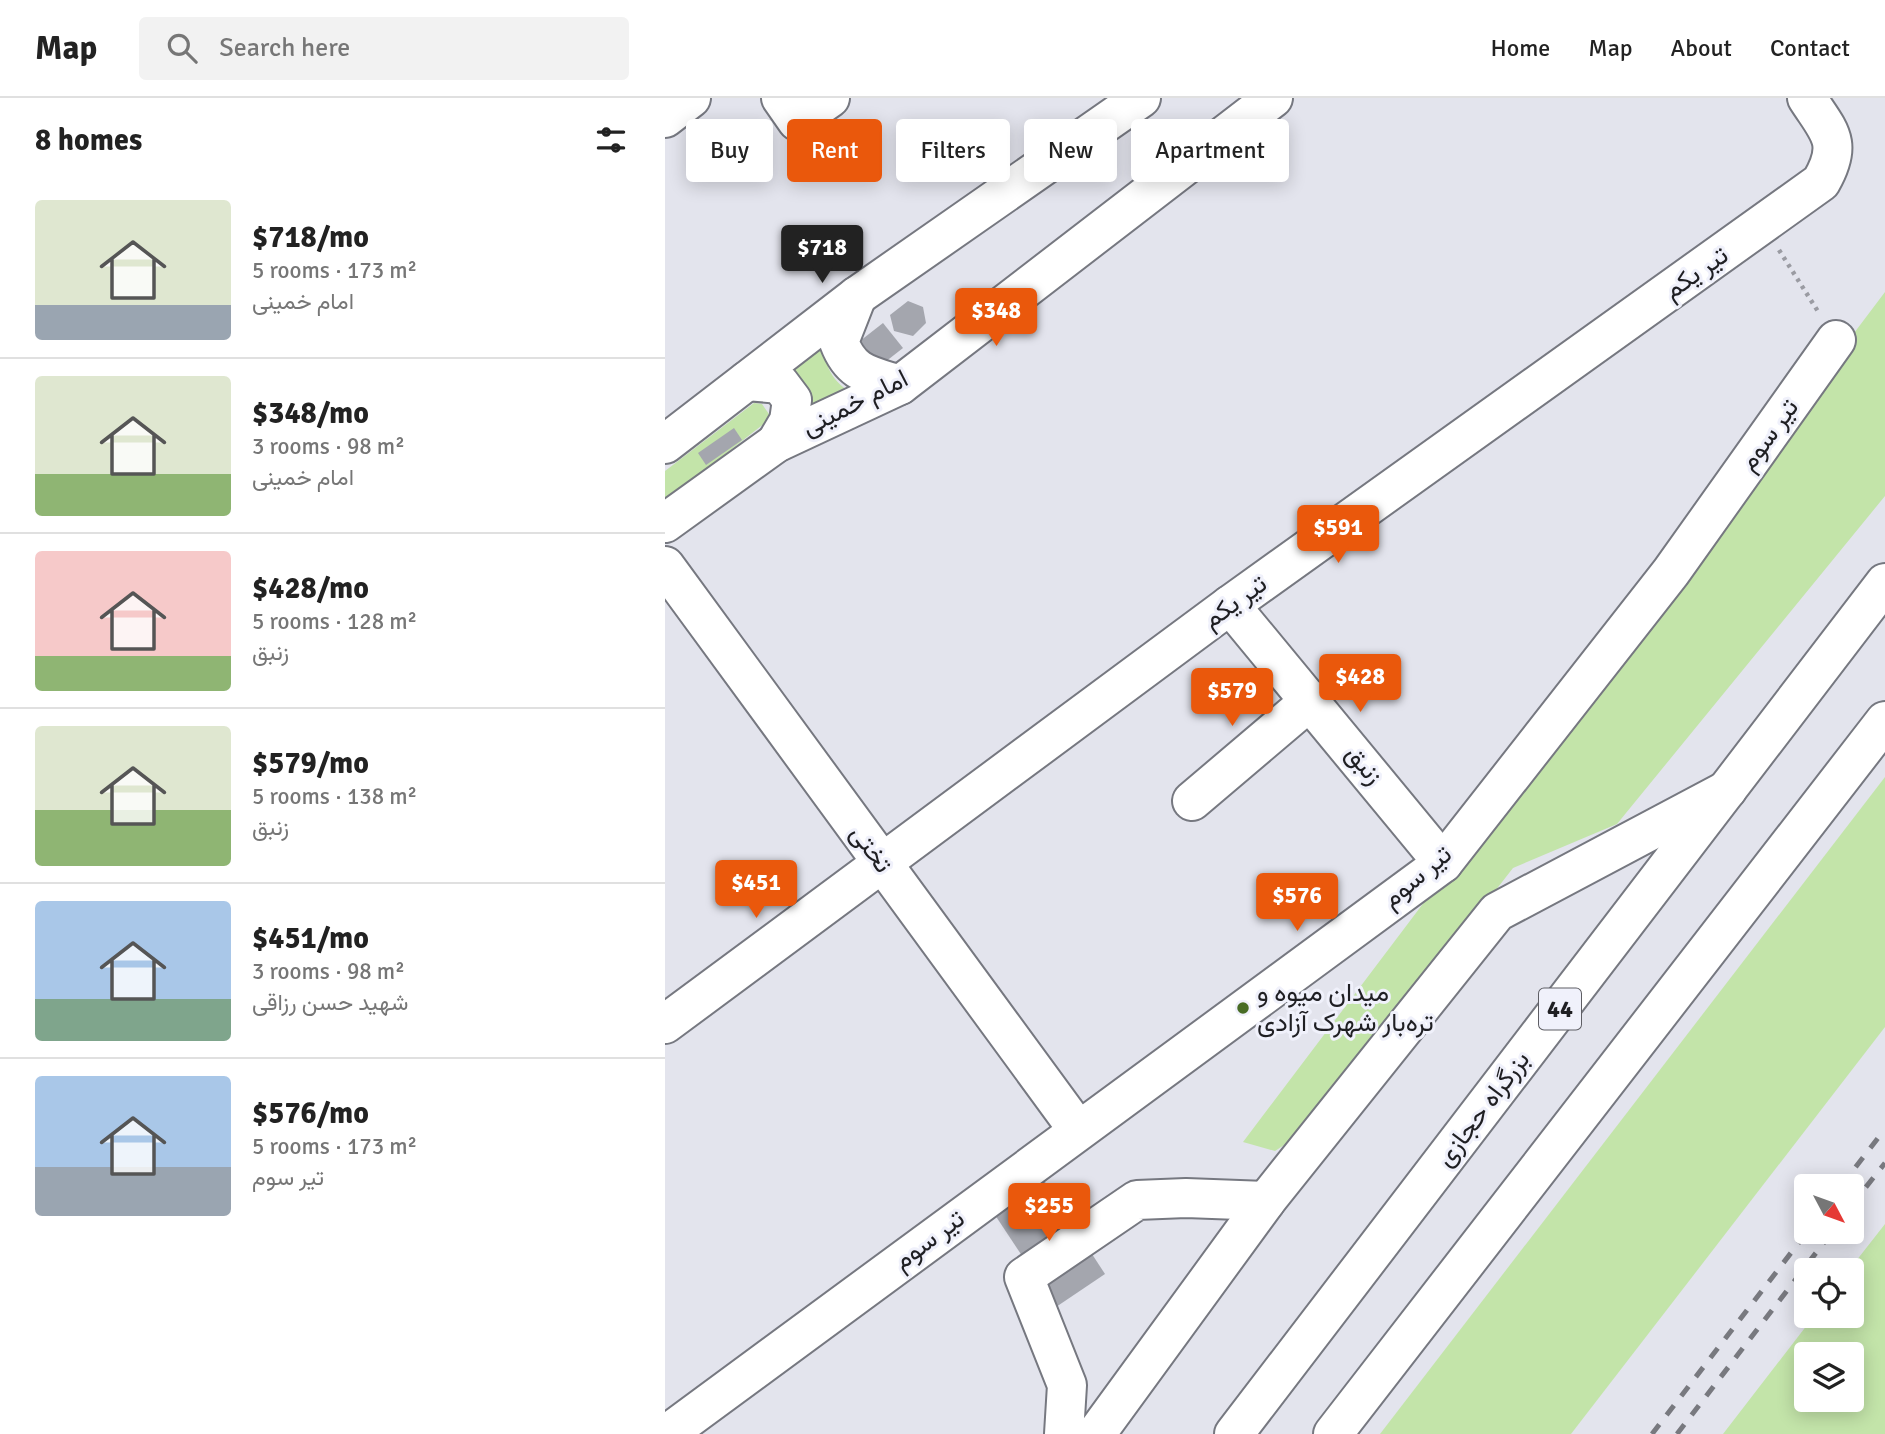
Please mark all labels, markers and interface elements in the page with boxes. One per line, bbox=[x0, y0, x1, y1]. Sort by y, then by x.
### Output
search box bbox=[139, 17, 629, 80]
text: Map bbox=[35, 28, 97, 69]
icon: search bbox=[163, 29, 201, 67]
text: Search here bbox=[219, 32, 350, 64]
text: Home bbox=[1490, 33, 1550, 63]
text: Map bbox=[1588, 33, 1633, 63]
text: About bbox=[1671, 33, 1732, 63]
text: Contact bbox=[1770, 33, 1850, 63]
chip: Buy bbox=[686, 119, 773, 182]
chip: Rent bbox=[787, 119, 882, 182]
chip: Filters bbox=[896, 119, 1010, 182]
chip: New bbox=[1024, 119, 1117, 182]
chip: Apartment bbox=[1131, 119, 1289, 182]
icon: filters bbox=[592, 121, 630, 159]
text: 8 homes bbox=[35, 122, 142, 159]
text: $718/mo bbox=[252, 219, 369, 256]
pin: $718 bbox=[781, 226, 863, 285]
icon: home bbox=[91, 228, 175, 312]
text: $718 bbox=[797, 233, 847, 262]
street label: تیر یکم bbox=[1657, 239, 1735, 307]
text: 5 rooms · 173 m² bbox=[252, 256, 417, 285]
text: امام خمینی bbox=[252, 287, 354, 316]
pin: $348 bbox=[955, 288, 1037, 348]
text: $348 bbox=[971, 296, 1021, 325]
street label: امام خمینی bbox=[796, 363, 914, 443]
street label: تیر سوم bbox=[1732, 393, 1806, 477]
text: $348/mo bbox=[252, 395, 369, 432]
icon: home bbox=[91, 404, 175, 488]
text: 3 rooms · 98 m² bbox=[252, 432, 405, 461]
text: امام خمینی bbox=[252, 463, 354, 492]
pin: $591 bbox=[1297, 505, 1379, 565]
text: $591 bbox=[1313, 513, 1363, 542]
street label: تیر یکم bbox=[1197, 568, 1274, 636]
text: $428/mo bbox=[252, 570, 369, 607]
icon: home bbox=[91, 579, 175, 663]
text: 5 rooms · 128 m² bbox=[252, 607, 417, 636]
text: زنبق bbox=[252, 638, 289, 667]
pin: $428 bbox=[1319, 654, 1401, 714]
text: $428 bbox=[1335, 662, 1385, 691]
pin: $579 bbox=[1191, 668, 1273, 728]
text: $579 bbox=[1207, 676, 1257, 705]
street label: زنبق bbox=[1338, 739, 1390, 791]
text: $579/mo bbox=[252, 745, 369, 782]
icon: home bbox=[91, 754, 175, 838]
text: 5 rooms · 138 m² bbox=[252, 782, 417, 811]
text: زنبق bbox=[252, 813, 289, 842]
street label: تختی bbox=[843, 819, 899, 879]
street label: تیر سوم bbox=[1375, 839, 1459, 915]
pin: $451 bbox=[715, 860, 797, 920]
text: $451 bbox=[731, 868, 781, 897]
pin: $576 bbox=[1256, 874, 1338, 933]
text: $576 bbox=[1272, 881, 1322, 910]
text: $451/mo bbox=[252, 920, 369, 957]
icon: home bbox=[91, 929, 175, 1013]
text: 3 rooms · 98 m² bbox=[252, 957, 405, 986]
place label: میدان میوه و تره‌بار شهرک آزادی bbox=[1257, 977, 1434, 1039]
text: شهید حسن رزاقی bbox=[252, 988, 408, 1017]
road number: 44 bbox=[1539, 988, 1581, 1029]
marker: میدان میوه و تره‌بار شهرک آزادی bbox=[1235, 1000, 1251, 1016]
street label: بزرگراه حجازی bbox=[1429, 1045, 1537, 1173]
text: $576/mo bbox=[252, 1095, 369, 1132]
icon: home bbox=[91, 1104, 175, 1188]
text: 5 rooms · 173 m² bbox=[252, 1132, 417, 1161]
text: تیر سوم bbox=[252, 1163, 324, 1192]
north arrow bbox=[1794, 1174, 1864, 1244]
map controls bbox=[1794, 1174, 1864, 1412]
pin: $255 bbox=[1008, 1184, 1090, 1243]
text: $255 bbox=[1024, 1191, 1074, 1220]
street label: تیر سوم bbox=[887, 1203, 971, 1277]
button: locate bbox=[1794, 1258, 1864, 1328]
button: layers bbox=[1794, 1342, 1864, 1412]

